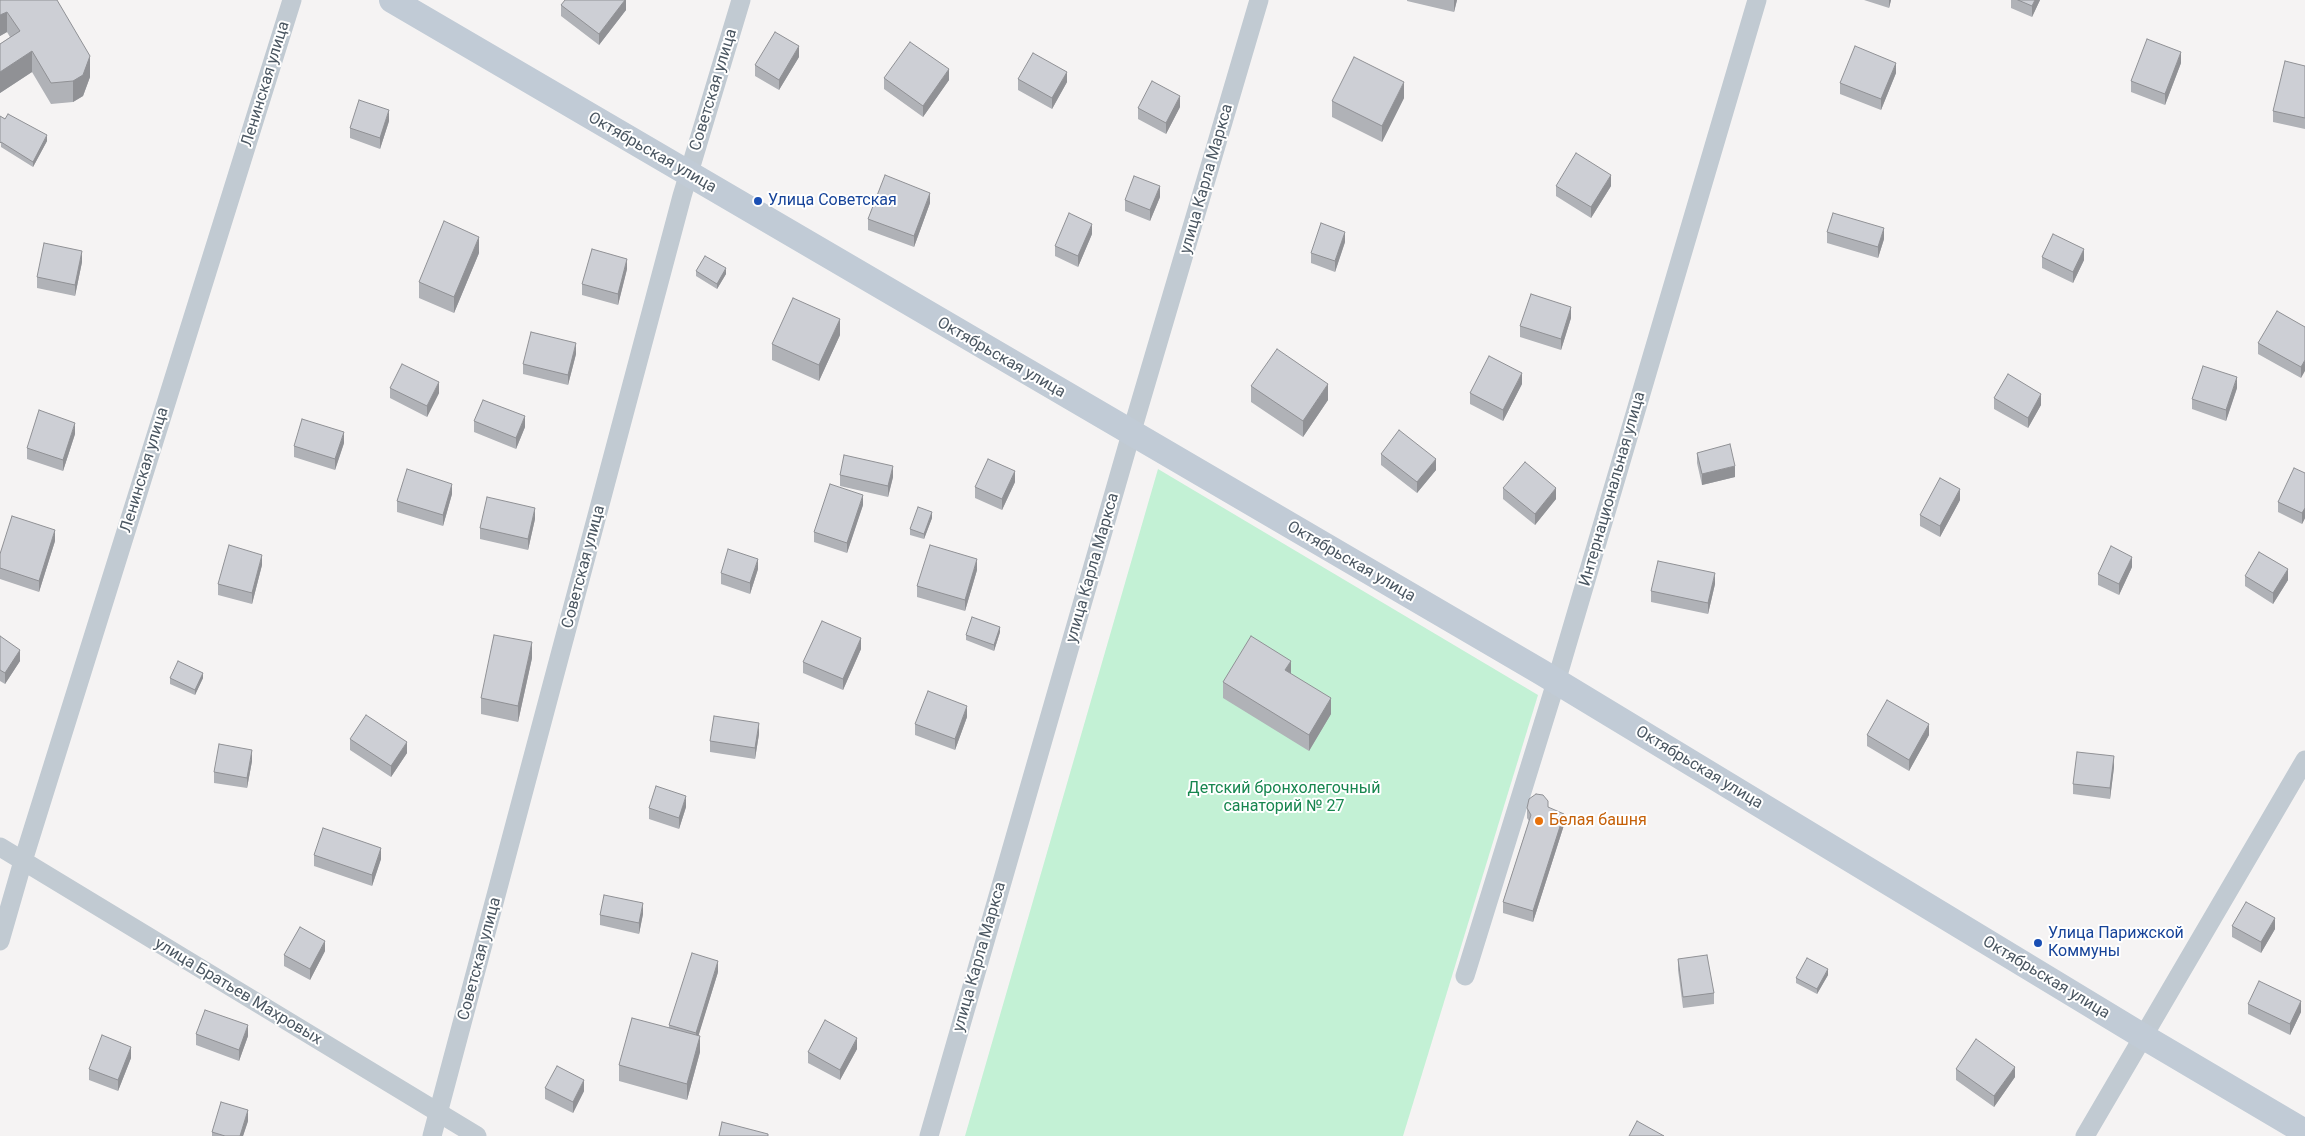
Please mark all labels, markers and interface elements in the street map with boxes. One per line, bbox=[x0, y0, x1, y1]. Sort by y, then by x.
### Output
street label: Ленинская улица bbox=[238, 19, 294, 149]
street label: Советская улица bbox=[686, 27, 742, 153]
street label: улица Карла Маркса bbox=[1176, 102, 1238, 256]
street label: Октябрьская улица bbox=[584, 108, 720, 198]
place label: Улица Советская bbox=[768, 191, 897, 211]
marker: Улица Советская bbox=[752, 195, 764, 207]
street label: Октябрьская улица bbox=[933, 313, 1069, 403]
street label: Интернациональная улица bbox=[1576, 390, 1650, 588]
street label: Ленинская улица bbox=[117, 405, 173, 535]
street label: улица Карла Маркса bbox=[1062, 491, 1124, 645]
street label: Советская улица bbox=[558, 503, 610, 631]
street label: Октябрьская улица bbox=[1283, 517, 1419, 607]
street label: Октябрьская улица bbox=[1632, 722, 1766, 814]
park label: Детский бронхолегочный санаторий № 27 bbox=[1188, 779, 1380, 817]
place label: Белая башня bbox=[1549, 811, 1647, 831]
marker: Белая башня bbox=[1533, 815, 1545, 827]
street label: улица Карла Маркса bbox=[949, 880, 1011, 1034]
street label: Советская улица bbox=[454, 895, 506, 1023]
place label: Улица Парижской Коммуны bbox=[2048, 924, 2184, 962]
street label: Октябрьская улица bbox=[1979, 932, 2113, 1024]
street label: улица Братьев Махровых bbox=[151, 934, 325, 1050]
marker: Улица Парижской Коммуны bbox=[2032, 937, 2044, 949]

